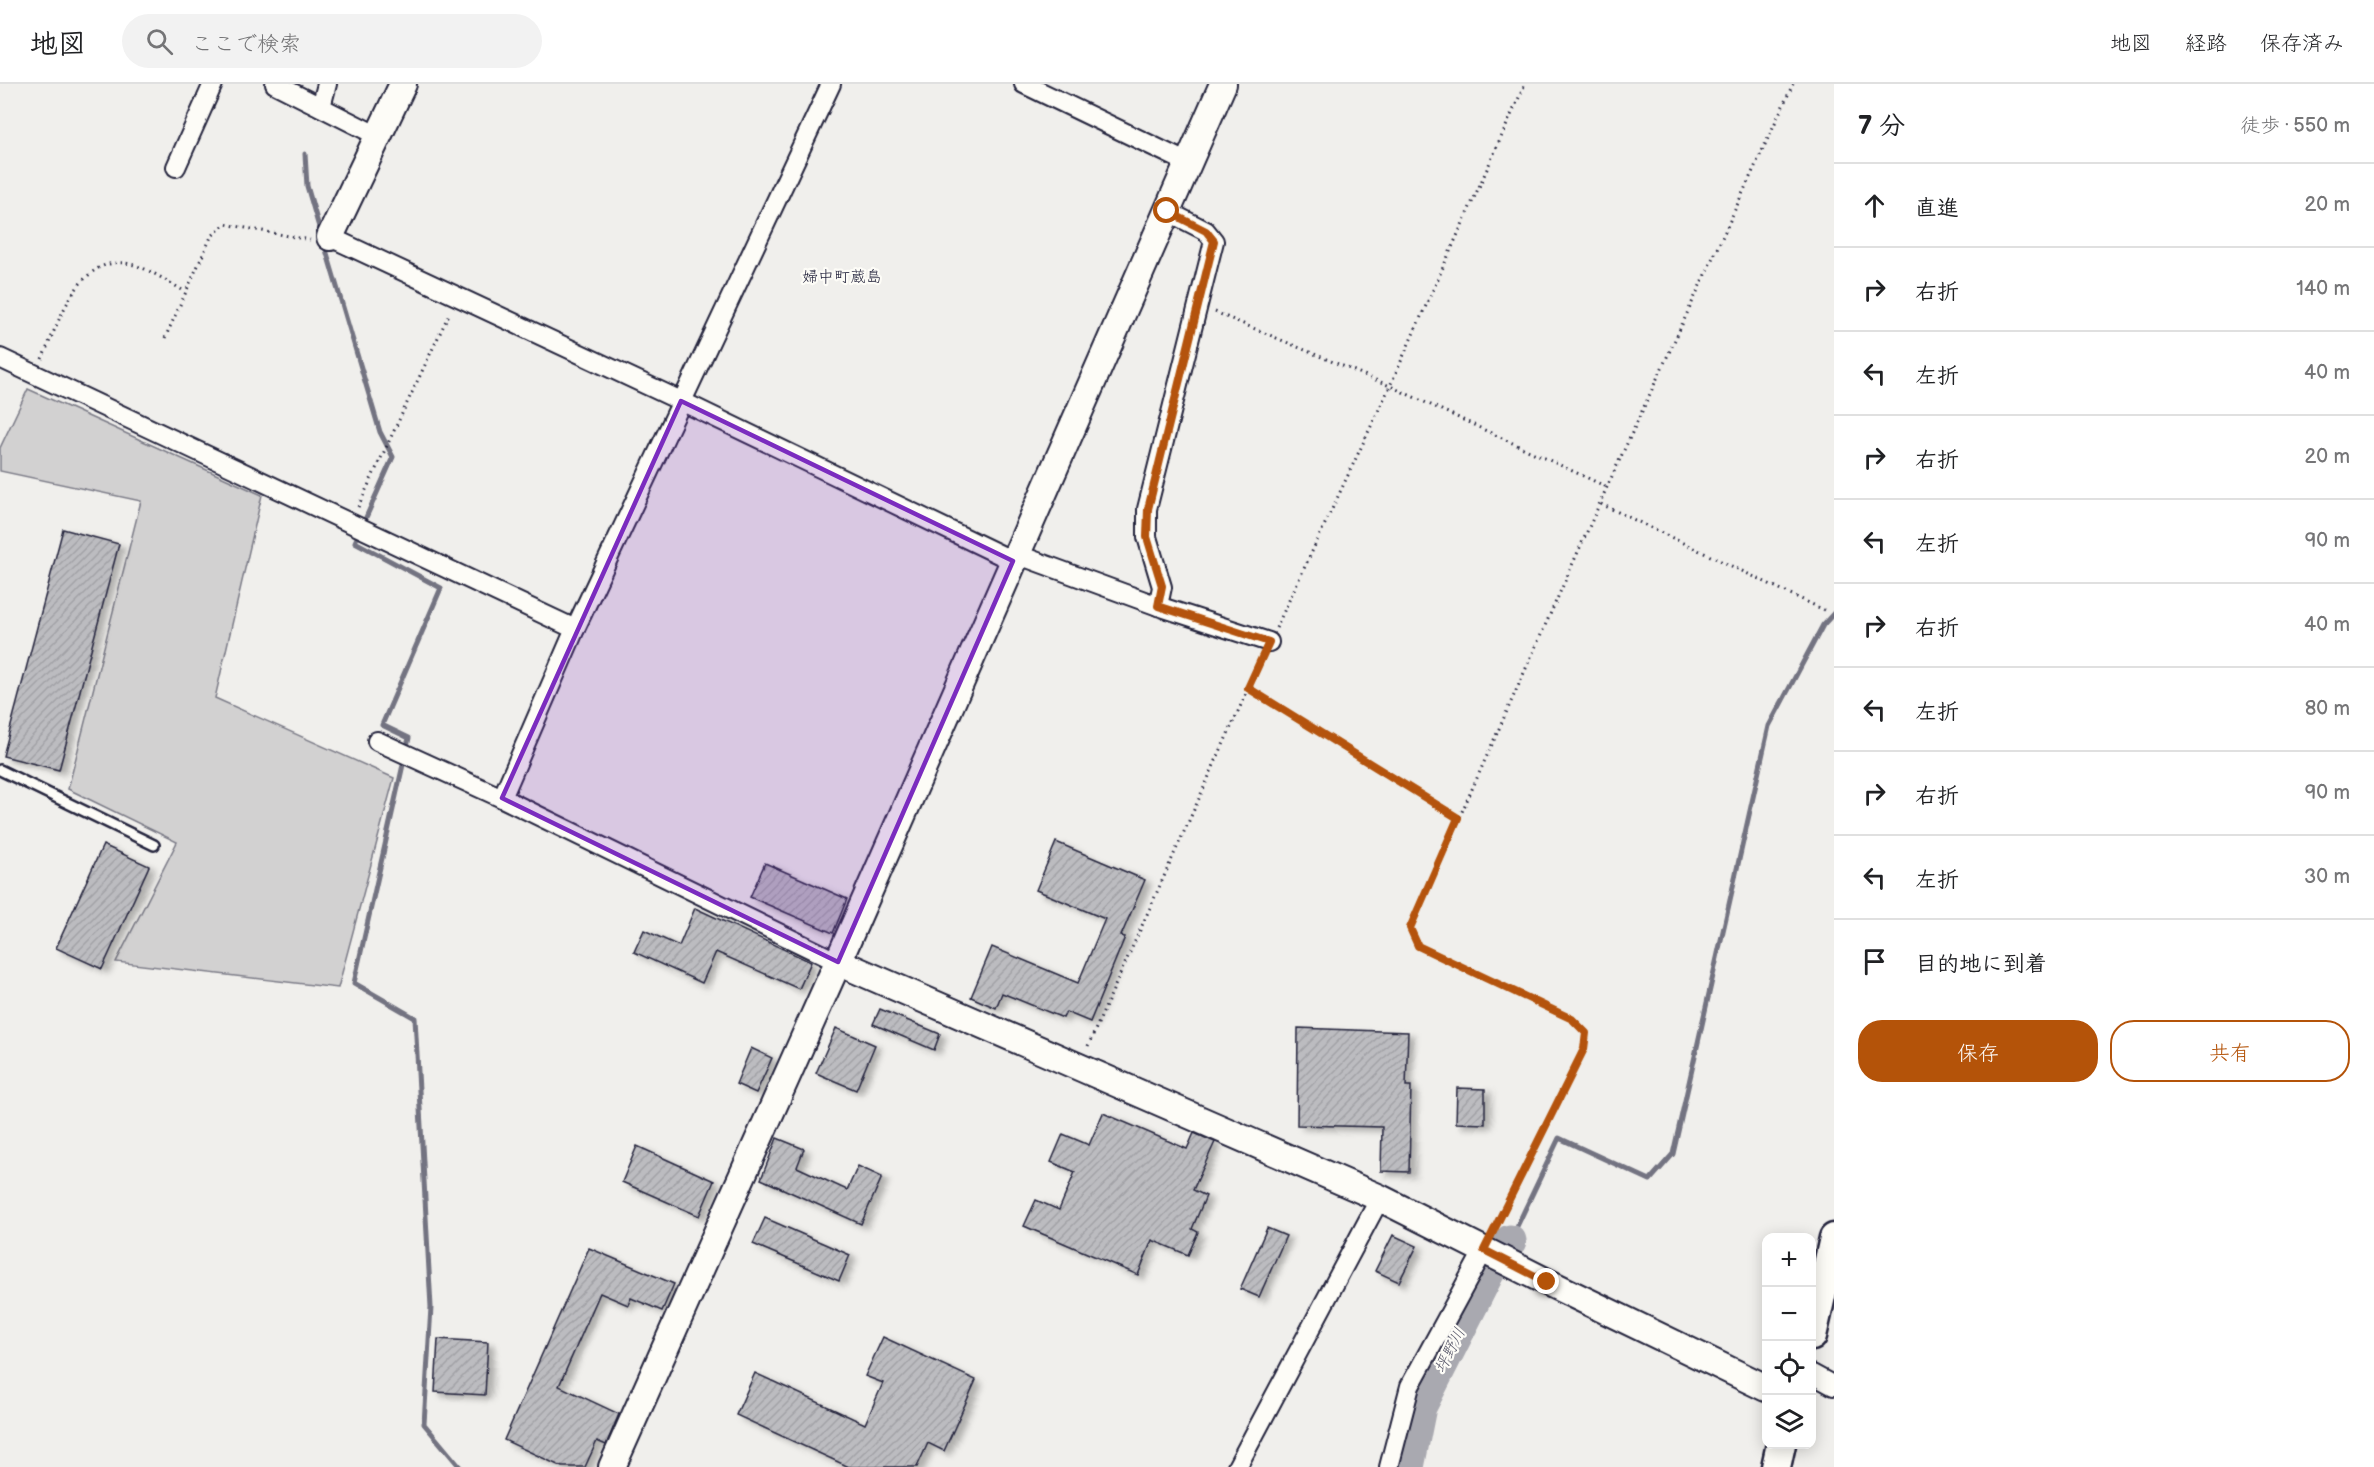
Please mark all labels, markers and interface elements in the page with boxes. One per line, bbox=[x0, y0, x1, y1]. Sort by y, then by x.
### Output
search box bbox=[122, 14, 542, 68]
icon: search bbox=[143, 25, 176, 58]
text: 地図 bbox=[30, 28, 86, 61]
text: ここで検索 bbox=[191, 31, 301, 58]
text: 地図 bbox=[2110, 31, 2152, 56]
text: 経路 bbox=[2185, 31, 2227, 56]
text: 保存済み bbox=[2260, 31, 2344, 56]
text: 7 分 bbox=[1858, 111, 1905, 142]
text: 徒歩 · 550 m bbox=[2240, 114, 2350, 138]
icon: ahead bbox=[1858, 189, 1891, 222]
text: 20 m bbox=[2305, 193, 2350, 217]
text: 直進 bbox=[1915, 195, 1959, 222]
route start bbox=[1153, 197, 1179, 223]
district label: 婦中町蔵島 bbox=[802, 268, 882, 287]
icon: right bbox=[1858, 273, 1891, 306]
text: 140 m bbox=[2296, 277, 2350, 301]
text: 右折 bbox=[1915, 279, 1959, 306]
icon: left bbox=[1858, 357, 1891, 390]
text: 40 m bbox=[2304, 361, 2350, 385]
text: 左折 bbox=[1915, 363, 1959, 390]
icon: right bbox=[1858, 441, 1891, 474]
text: 20 m bbox=[2305, 445, 2350, 469]
text: 右折 bbox=[1915, 447, 1959, 474]
icon: left bbox=[1858, 525, 1891, 558]
text: 90 m bbox=[2305, 529, 2350, 553]
text: 左折 bbox=[1915, 531, 1959, 558]
icon: right bbox=[1858, 609, 1891, 642]
text: 40 m bbox=[2304, 613, 2350, 637]
text: 右折 bbox=[1915, 615, 1959, 642]
icon: left bbox=[1858, 693, 1891, 726]
text: 80 m bbox=[2305, 697, 2350, 721]
text: 左折 bbox=[1915, 699, 1959, 726]
icon: right bbox=[1858, 777, 1891, 810]
text: 90 m bbox=[2305, 781, 2350, 805]
text: 右折 bbox=[1915, 783, 1959, 810]
icon: left bbox=[1858, 861, 1891, 894]
text: 30 m bbox=[2304, 865, 2350, 889]
text: 左折 bbox=[1915, 867, 1959, 894]
icon: arrive bbox=[1858, 945, 1891, 978]
text: 目的地に到着 bbox=[1915, 951, 2047, 978]
button: 保存 bbox=[1858, 1020, 2098, 1082]
button: 共有 bbox=[2110, 1020, 2350, 1082]
map controls bbox=[1762, 1233, 1816, 1449]
button: + bbox=[1762, 1233, 1816, 1287]
route end bbox=[1533, 1268, 1559, 1294]
button: − bbox=[1762, 1287, 1816, 1341]
water label: 坪野川 bbox=[1431, 1325, 1470, 1376]
button: locate bbox=[1762, 1341, 1816, 1395]
button: layers bbox=[1762, 1395, 1816, 1449]

